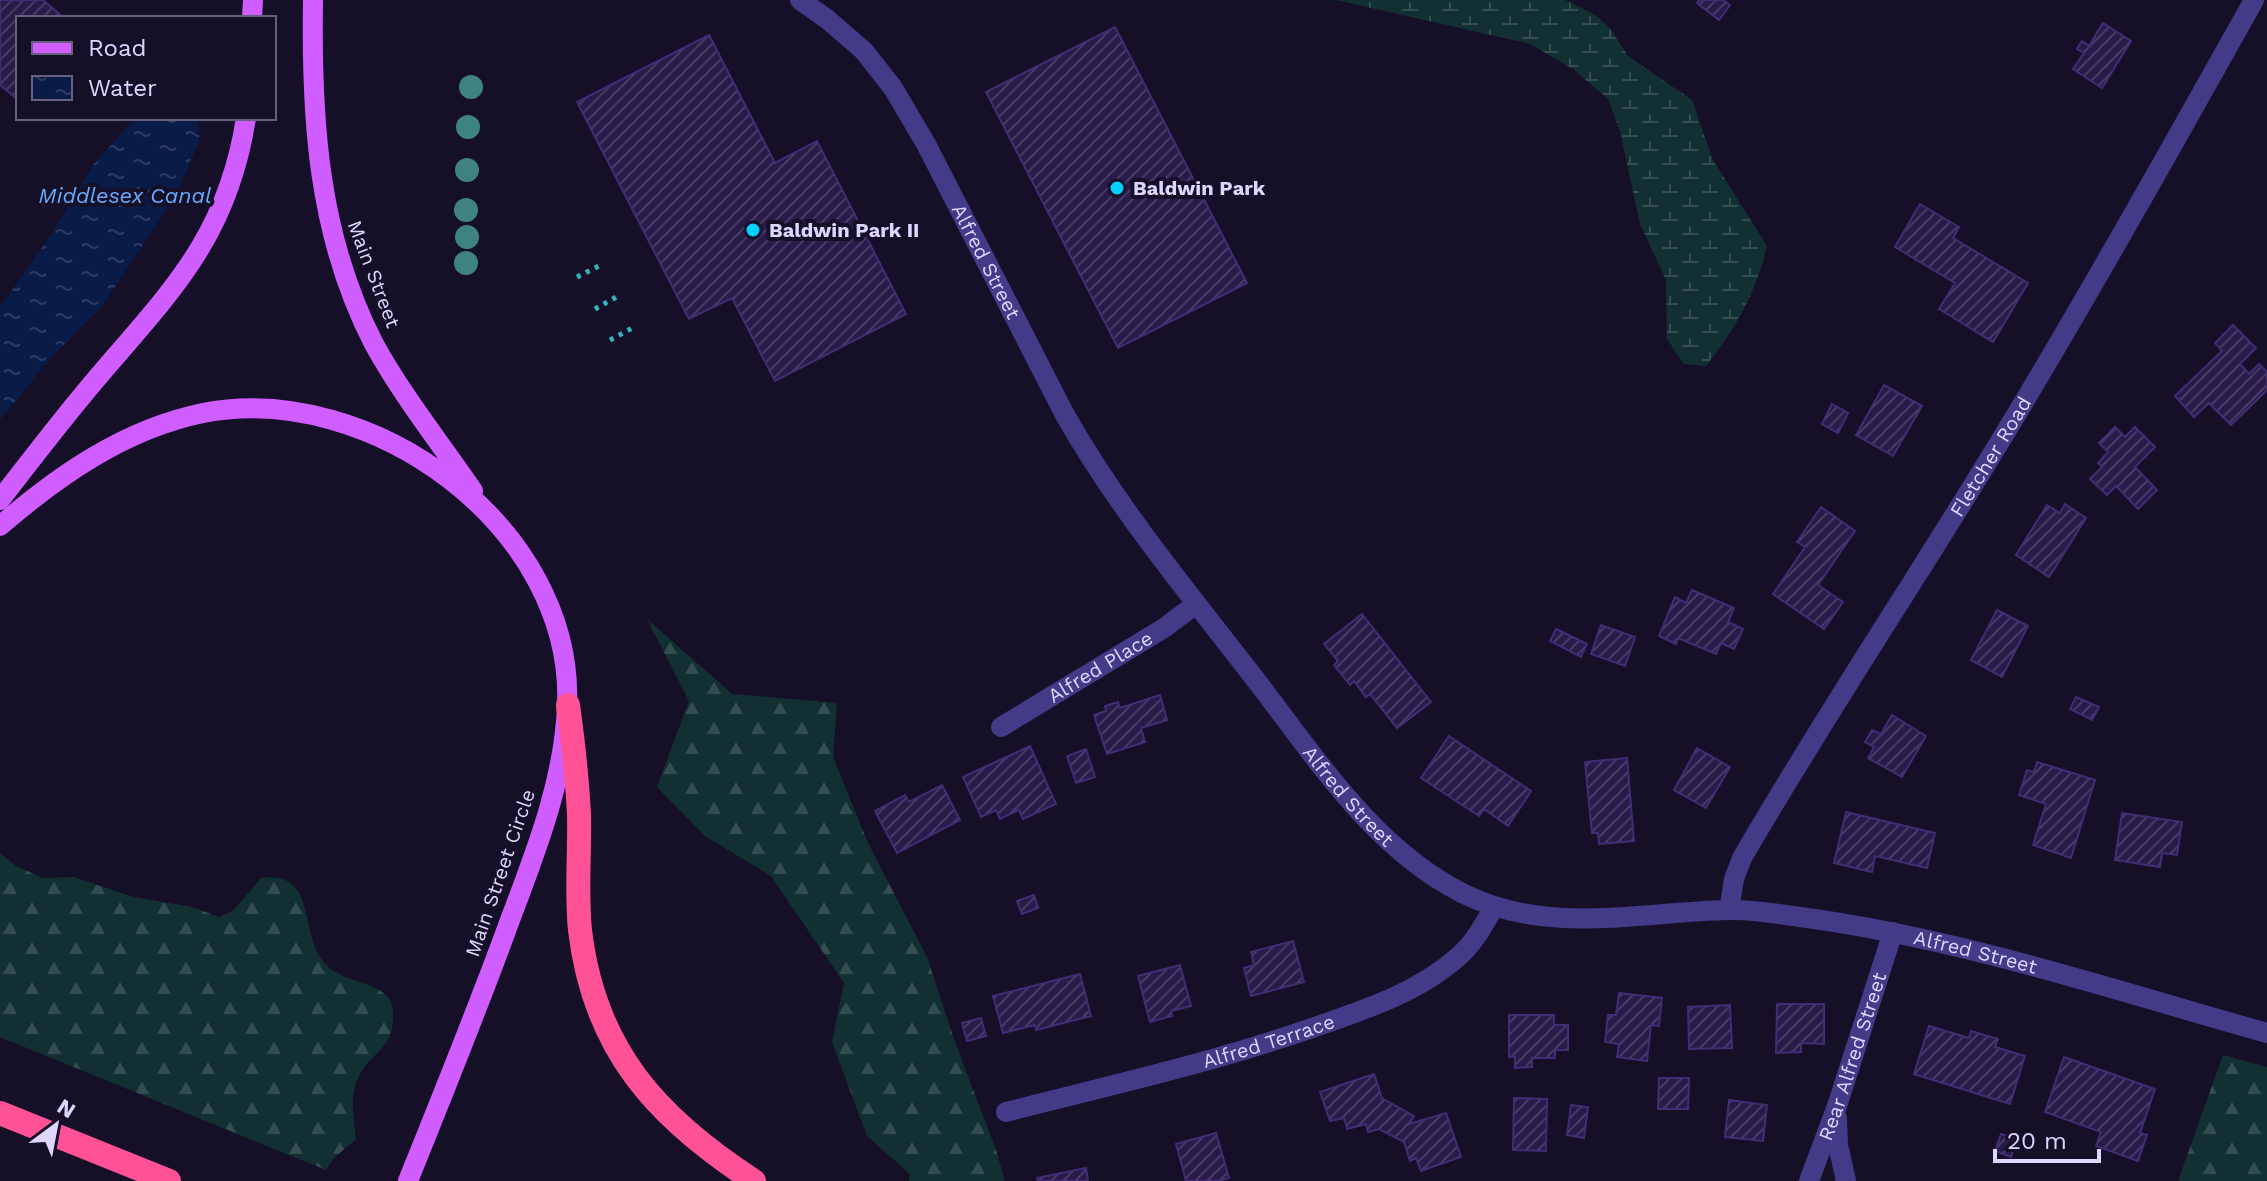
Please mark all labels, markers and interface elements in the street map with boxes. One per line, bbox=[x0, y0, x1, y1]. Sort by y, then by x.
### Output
legend bbox=[16, 16, 276, 120]
text: Road bbox=[88, 34, 147, 62]
text: Water bbox=[88, 74, 157, 102]
place label: Baldwin Park bbox=[1133, 176, 1266, 200]
marker: Baldwin Park bbox=[1108, 179, 1126, 197]
water label: Middlesex Canal bbox=[38, 183, 212, 208]
street label: Alfred Street bbox=[947, 200, 1026, 324]
street label: Main Street bbox=[343, 217, 406, 332]
place label: Baldwin Park II bbox=[769, 218, 919, 242]
marker: Baldwin Park II bbox=[744, 221, 762, 239]
street label: Fletcher Road bbox=[1945, 392, 2036, 521]
street label: Alfred Place bbox=[1043, 626, 1157, 708]
street label: Alfred Street bbox=[1298, 741, 1399, 852]
street label: Main Street Circle bbox=[460, 786, 540, 960]
street label: Alfred Street bbox=[1912, 925, 2040, 979]
street label: Rear Alfred Street bbox=[1813, 969, 1891, 1144]
street label: Alfred Terrace bbox=[1200, 1009, 1338, 1073]
north arrow bbox=[16, 1085, 96, 1165]
text: N bbox=[53, 1094, 80, 1123]
scale bar bbox=[1995, 1113, 2099, 1163]
text: 20 m bbox=[2007, 1127, 2067, 1155]

